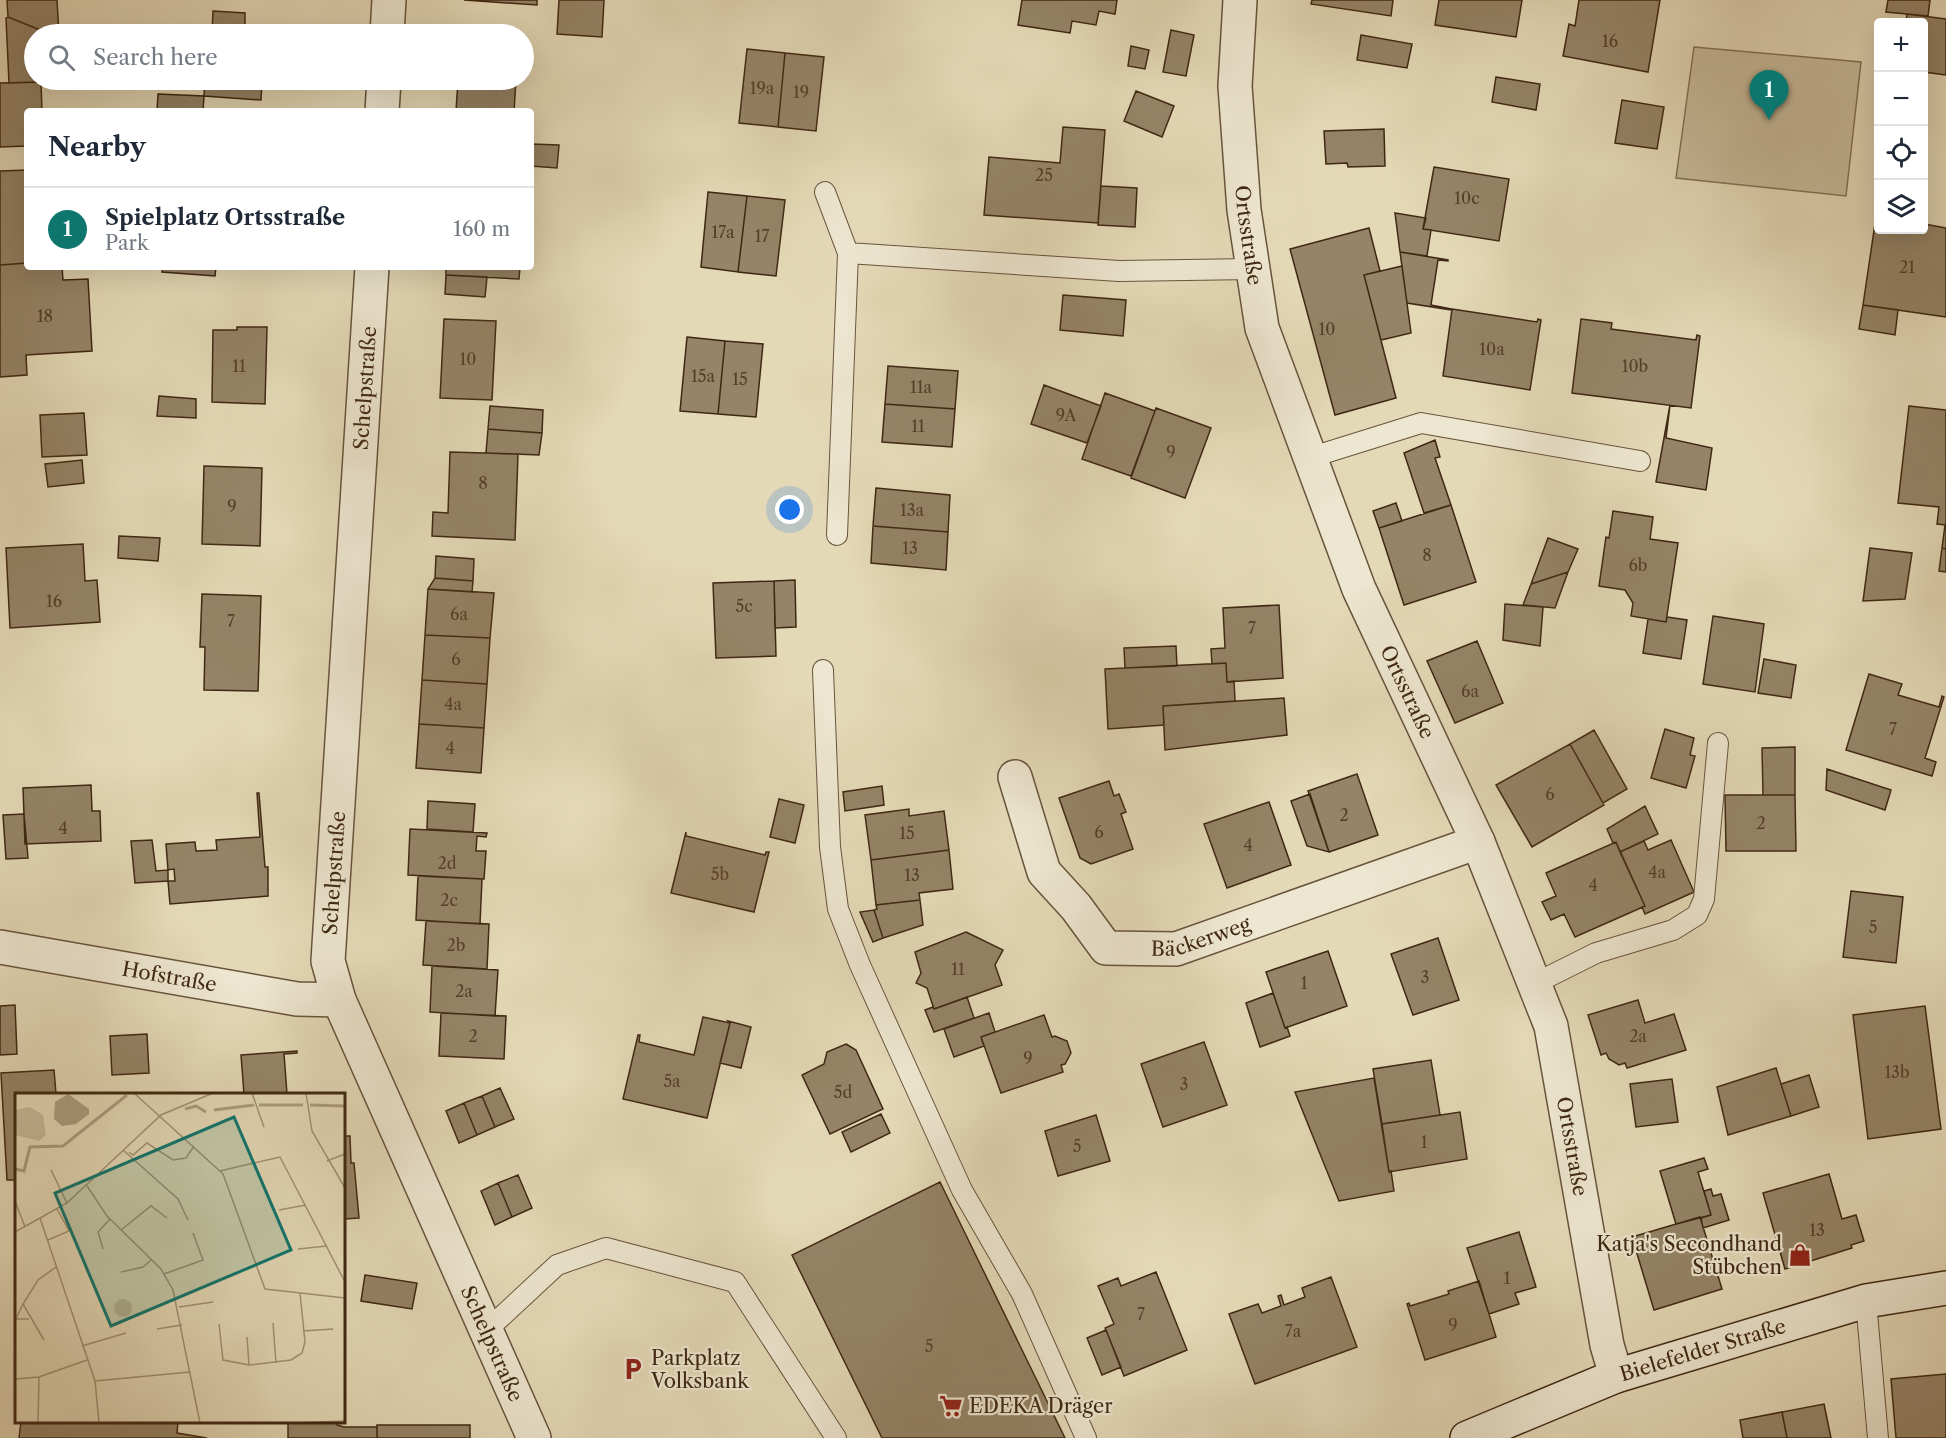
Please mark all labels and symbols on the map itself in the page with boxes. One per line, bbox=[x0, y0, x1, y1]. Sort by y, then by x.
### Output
house number: 16 bbox=[1602, 31, 1618, 51]
pin: 1 bbox=[1750, 70, 1788, 120]
house number: 19a bbox=[750, 78, 775, 98]
house number: 19 bbox=[793, 82, 809, 102]
house number: 25 bbox=[1035, 165, 1053, 185]
street label: Ortsstraße bbox=[1230, 184, 1267, 287]
house number: 10c bbox=[1454, 188, 1480, 208]
house number: 17a bbox=[711, 222, 735, 242]
house number: 17 bbox=[755, 226, 769, 246]
house number: 21 bbox=[1899, 257, 1915, 277]
house number: 18 bbox=[37, 306, 53, 326]
house number: 10 bbox=[1319, 319, 1335, 339]
street label: Schelpstraße bbox=[349, 325, 381, 451]
house number: 10a bbox=[1479, 339, 1505, 359]
house number: 10 bbox=[460, 349, 476, 369]
house number: 11 bbox=[232, 356, 246, 376]
house number: 10b bbox=[1622, 356, 1648, 376]
house number: 15a bbox=[691, 366, 715, 386]
house number: 15 bbox=[732, 369, 748, 389]
house number: 11a bbox=[910, 377, 933, 397]
house number: 9A bbox=[1056, 405, 1077, 425]
house number: 11 bbox=[911, 416, 925, 436]
house number: 9 bbox=[1166, 442, 1176, 462]
house number: 8 bbox=[478, 473, 488, 493]
your location bbox=[775, 495, 804, 524]
house number: 9 bbox=[227, 496, 237, 516]
house number: 13a bbox=[900, 500, 925, 520]
house number: 13 bbox=[902, 538, 918, 558]
house number: 8 bbox=[1422, 545, 1432, 565]
house number: 6b bbox=[1628, 555, 1648, 575]
house number: 16 bbox=[46, 591, 62, 611]
house number: 5c bbox=[735, 596, 753, 616]
house number: 6a bbox=[450, 604, 468, 624]
house number: 7 bbox=[227, 611, 235, 631]
house number: 7 bbox=[1248, 618, 1256, 638]
street label: Ortsstraße bbox=[1375, 641, 1440, 743]
house number: 6 bbox=[451, 649, 461, 669]
house number: 6a bbox=[1461, 681, 1479, 701]
house number: 4a bbox=[444, 694, 462, 714]
house number: 7 bbox=[1889, 719, 1897, 739]
house number: 4 bbox=[445, 738, 455, 758]
house number: 6 bbox=[1545, 784, 1555, 804]
house number: 2 bbox=[1339, 805, 1349, 825]
street label: Schelpstraße bbox=[318, 810, 350, 936]
house number: 2 bbox=[1756, 813, 1766, 833]
house number: 4 bbox=[58, 818, 68, 838]
house number: 6 bbox=[1094, 822, 1104, 842]
house number: 15 bbox=[899, 823, 915, 843]
house number: 4 bbox=[1243, 835, 1253, 855]
house number: 2d bbox=[438, 853, 457, 873]
house number: 4a bbox=[1648, 862, 1666, 882]
house number: 5b bbox=[711, 864, 729, 884]
house number: 13 bbox=[904, 865, 920, 885]
house number: 4 bbox=[1588, 875, 1598, 895]
house number: 2c bbox=[440, 890, 458, 910]
street label: Bäckerweg bbox=[1151, 911, 1254, 961]
house number: 5 bbox=[1869, 917, 1877, 937]
house number: 2b bbox=[447, 935, 465, 955]
street label: Hofstraße bbox=[120, 957, 219, 997]
house number: 11 bbox=[951, 959, 965, 979]
house number: 3 bbox=[1421, 967, 1429, 987]
house number: 1 bbox=[1301, 973, 1308, 993]
house number: 2a bbox=[455, 981, 473, 1001]
house number: 2 bbox=[468, 1026, 478, 1046]
house number: 2a bbox=[1629, 1026, 1647, 1046]
house number: 9 bbox=[1023, 1048, 1033, 1068]
house number: 13b bbox=[1884, 1062, 1910, 1082]
house number: 5a bbox=[663, 1071, 681, 1091]
house number: 3 bbox=[1180, 1074, 1188, 1094]
house number: 5d bbox=[834, 1082, 852, 1102]
inset map bbox=[15, 1093, 345, 1423]
street label: Ortsstraße bbox=[1552, 1095, 1593, 1198]
house number: 1 bbox=[1421, 1132, 1428, 1152]
house number: 5 bbox=[1073, 1136, 1081, 1156]
house number: 13 bbox=[1809, 1220, 1825, 1240]
place label: Katja's Secondhand Stübchen bbox=[1596, 1232, 1782, 1279]
shop icon: Katja's Secondhand Stübchen bbox=[1787, 1242, 1813, 1268]
house number: 1 bbox=[1504, 1268, 1511, 1288]
street label: Schelpstraße bbox=[456, 1282, 528, 1405]
house number: 7 bbox=[1137, 1304, 1145, 1324]
street label: Bielefelder Straße bbox=[1617, 1314, 1789, 1386]
house number: 9 bbox=[1448, 1315, 1458, 1335]
house number: 7a bbox=[1285, 1321, 1302, 1341]
house number: 5 bbox=[925, 1336, 933, 1356]
place label: Parkplatz Volksbank bbox=[650, 1346, 750, 1393]
parking icon: Parkplatz Volksbank bbox=[620, 1356, 646, 1382]
supermarket icon: EDEKA Dräger bbox=[938, 1393, 964, 1419]
place label: EDEKA Dräger bbox=[969, 1394, 1113, 1418]

